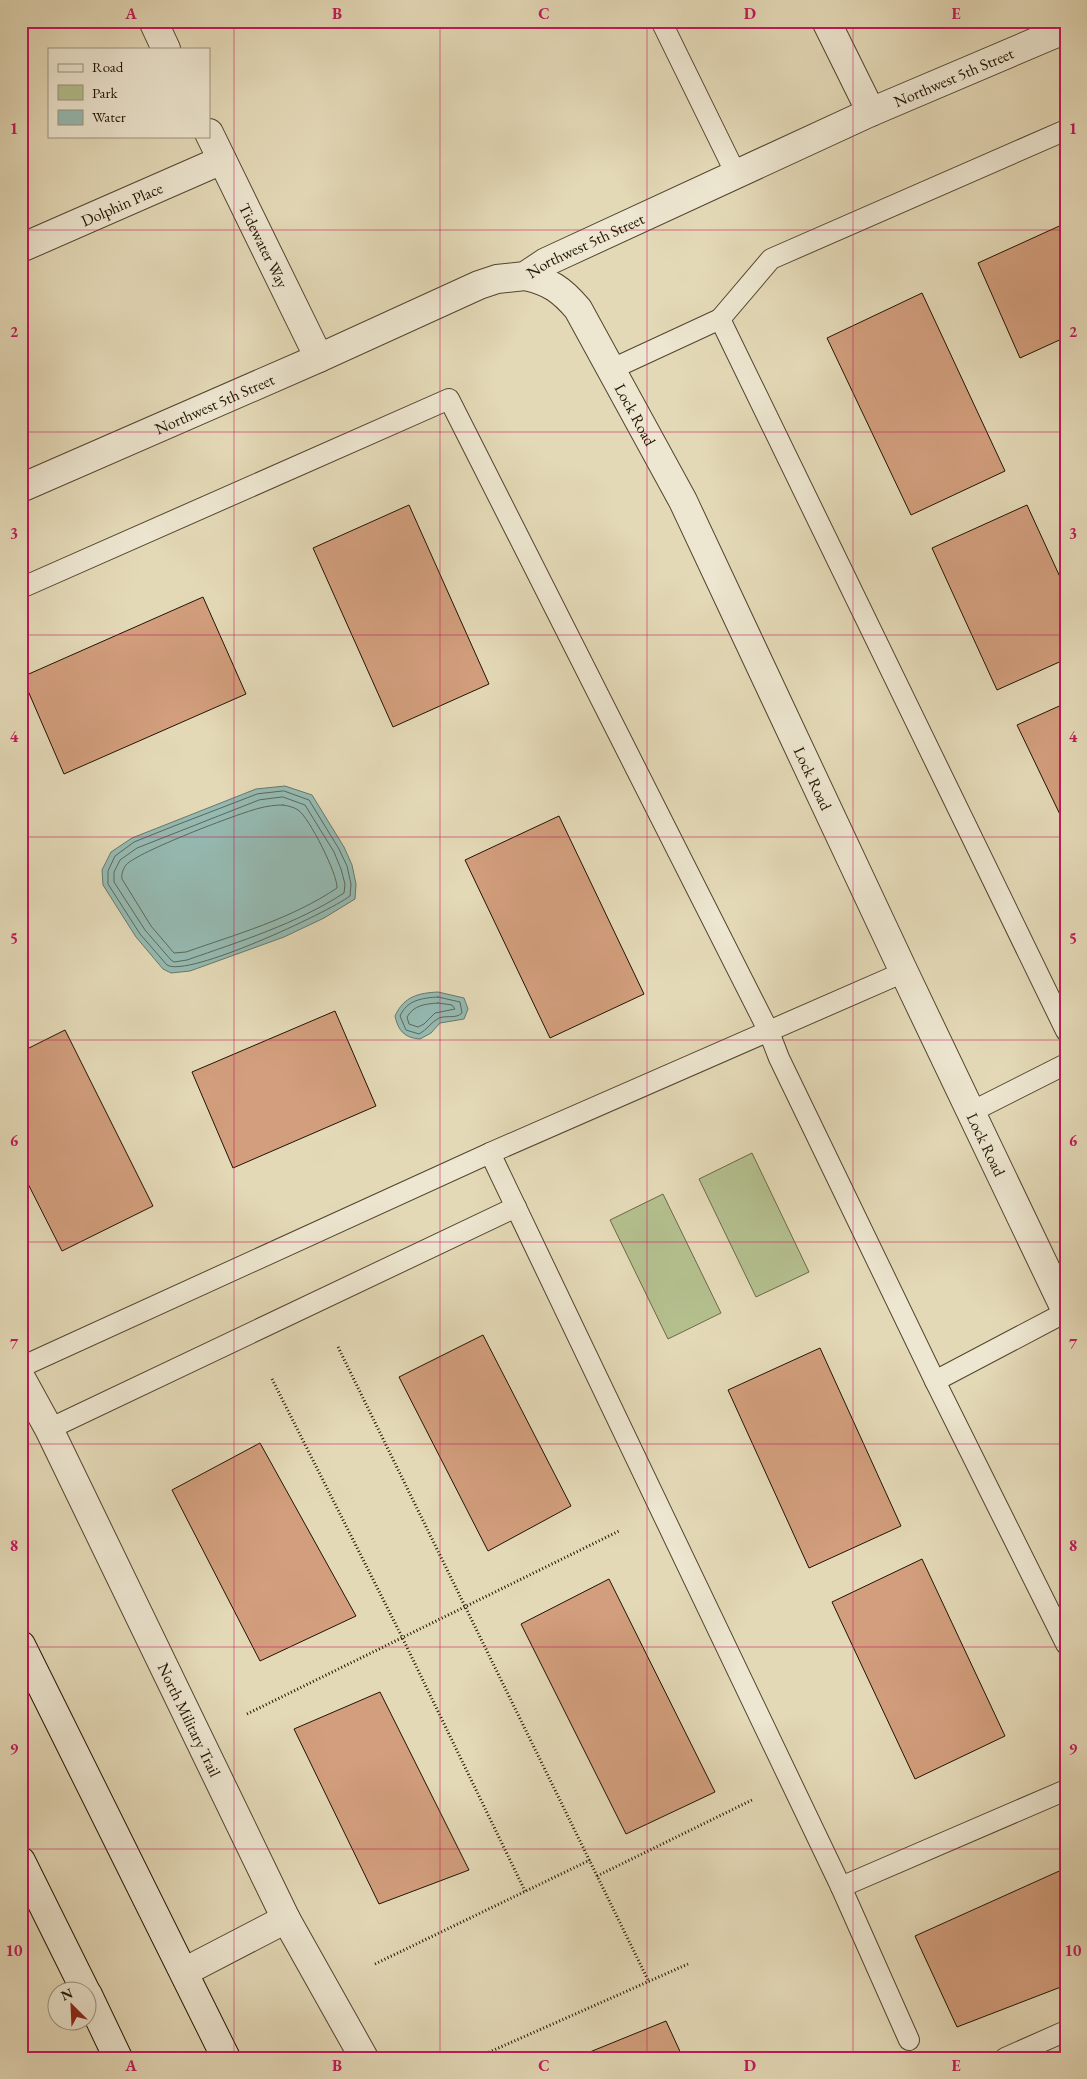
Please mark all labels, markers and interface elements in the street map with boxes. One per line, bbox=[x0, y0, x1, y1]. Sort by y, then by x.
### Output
text: A bbox=[124, 3, 137, 24]
text: B bbox=[332, 3, 342, 24]
text: C bbox=[538, 3, 550, 24]
text: D bbox=[744, 3, 756, 24]
text: E bbox=[951, 3, 961, 24]
street label: Northwest 5th Street bbox=[890, 42, 1017, 112]
legend bbox=[48, 48, 210, 138]
text: Road bbox=[92, 57, 124, 76]
text: Park bbox=[92, 83, 119, 102]
text: Water bbox=[92, 107, 126, 126]
text: 1 bbox=[10, 118, 18, 139]
text: 1 bbox=[1069, 118, 1077, 139]
street label: Dolphin Place bbox=[78, 177, 166, 231]
street label: Tidewater Way bbox=[234, 199, 294, 292]
street label: Northwest 5th Street bbox=[522, 208, 647, 283]
text: 2 bbox=[10, 321, 19, 342]
text: 2 bbox=[1069, 321, 1078, 342]
street label: Northwest 5th Street bbox=[151, 368, 277, 439]
street label: Lock Road bbox=[610, 380, 662, 450]
text: 3 bbox=[10, 523, 18, 544]
text: 3 bbox=[1069, 523, 1077, 544]
text: 4 bbox=[10, 726, 19, 747]
text: 4 bbox=[1069, 726, 1078, 747]
street label: Lock Road bbox=[789, 743, 837, 814]
text: 5 bbox=[10, 928, 18, 949]
text: 5 bbox=[1069, 928, 1077, 949]
street label: Lock Road bbox=[962, 1109, 1011, 1180]
text: 6 bbox=[10, 1130, 19, 1151]
text: 6 bbox=[1069, 1130, 1078, 1151]
text: 7 bbox=[10, 1333, 19, 1354]
text: 7 bbox=[1069, 1333, 1078, 1354]
text: 8 bbox=[10, 1535, 18, 1556]
text: 8 bbox=[1069, 1535, 1077, 1556]
street label: North Military Trail bbox=[153, 1659, 226, 1780]
text: 9 bbox=[10, 1738, 19, 1759]
text: 9 bbox=[1069, 1738, 1078, 1759]
text: 10 bbox=[6, 1940, 23, 1961]
text: 10 bbox=[1065, 1940, 1082, 1961]
north arrow bbox=[48, 1982, 98, 2032]
text: N bbox=[58, 1983, 76, 2005]
text: A bbox=[124, 2055, 137, 2076]
text: B bbox=[332, 2055, 342, 2076]
text: C bbox=[538, 2055, 550, 2076]
text: D bbox=[744, 2055, 756, 2076]
text: E bbox=[951, 2055, 961, 2076]

